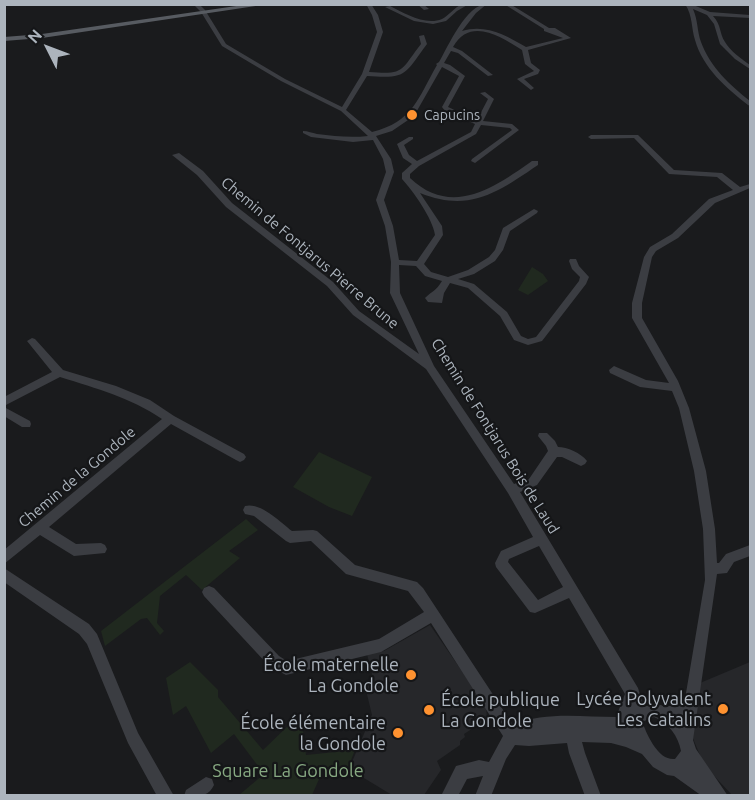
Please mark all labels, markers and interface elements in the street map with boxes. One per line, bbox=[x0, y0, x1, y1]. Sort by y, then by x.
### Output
north arrow bbox=[18, 18, 78, 78]
text: N bbox=[24, 25, 45, 46]
place label: Capucins bbox=[424, 107, 480, 123]
marker: Capucins bbox=[405, 108, 419, 122]
street label: Chemin de Fontjarus Pierre Brune bbox=[218, 173, 402, 333]
street label: Chemin de Fontjarus Bois de Laud bbox=[427, 335, 563, 537]
street label: Chemin de la Gondole bbox=[15, 423, 139, 531]
place label: École maternelle La Gondole bbox=[263, 654, 399, 696]
marker: École maternelle La Gondole bbox=[404, 668, 418, 682]
place label: Lycée Polyvalent Les Catalins bbox=[576, 688, 711, 730]
place label: École publique La Gondole bbox=[441, 689, 560, 732]
marker: Lycée Polyvalent Les Catalins bbox=[716, 702, 730, 716]
marker: École publique La Gondole bbox=[422, 703, 436, 717]
place label: École élémentaire la Gondole bbox=[241, 712, 386, 754]
marker: École élémentaire la Gondole bbox=[391, 726, 405, 740]
park label: Square La Gondole bbox=[212, 760, 364, 782]

